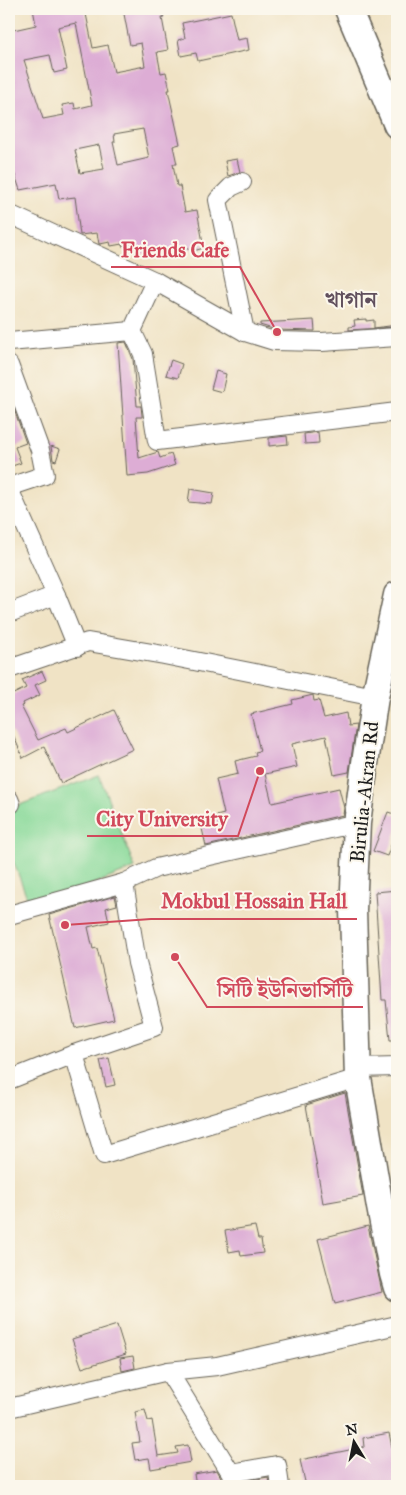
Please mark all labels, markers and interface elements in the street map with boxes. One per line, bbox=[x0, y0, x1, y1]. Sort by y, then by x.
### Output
callout: Friends Cafe bbox=[111, 231, 240, 267]
text: Friends Cafe bbox=[121, 237, 229, 263]
district label: খাগান bbox=[325, 286, 378, 313]
street label: Birulia-Akran Rd bbox=[345, 720, 383, 864]
callout: City University bbox=[87, 800, 238, 836]
text: City University bbox=[96, 806, 229, 832]
callout: Mokbul Hossain Hall bbox=[151, 883, 357, 919]
text: Mokbul Hossain Hall bbox=[161, 888, 348, 914]
callout: সিটি ইউনিভার্সিটি bbox=[207, 971, 363, 1007]
text: সিটি ইউনিভার্সিটি bbox=[216, 977, 354, 1003]
north arrow bbox=[328, 1418, 378, 1468]
text: N bbox=[345, 1420, 359, 1439]

